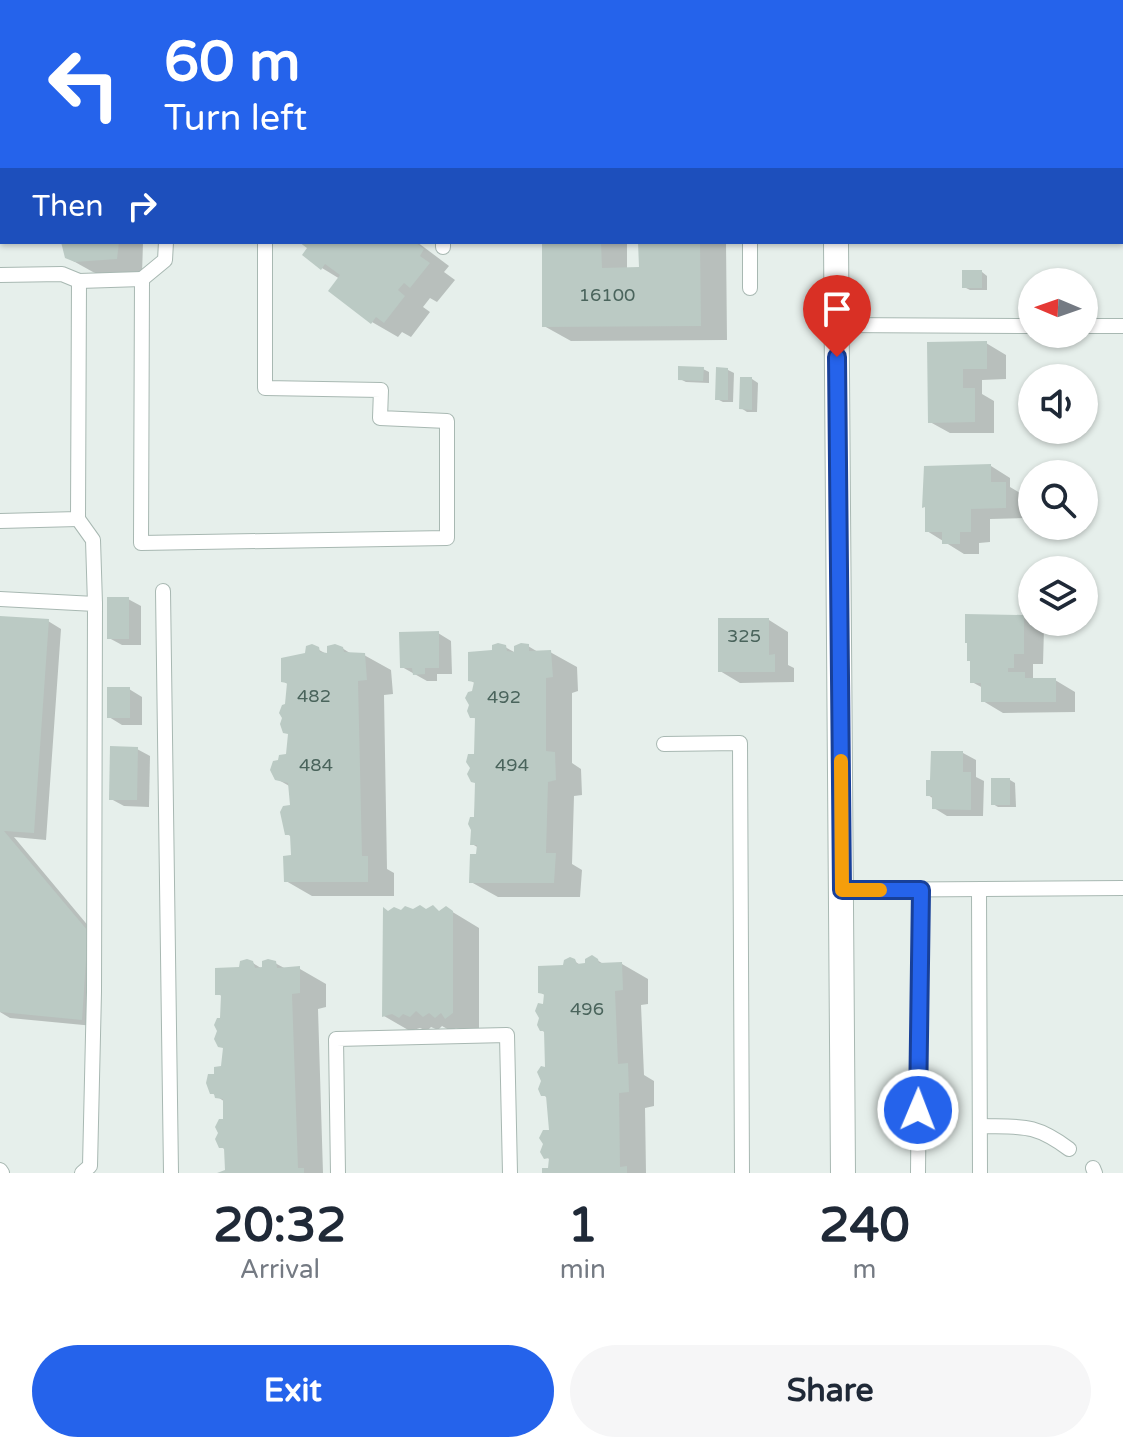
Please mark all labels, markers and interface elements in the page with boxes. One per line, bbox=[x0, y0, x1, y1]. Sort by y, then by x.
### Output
text: 60 m bbox=[164, 29, 300, 96]
icon: left bbox=[32, 32, 136, 136]
text: Turn left bbox=[164, 97, 307, 140]
icon: right bbox=[120, 184, 164, 228]
text: Then bbox=[32, 188, 104, 225]
north arrow bbox=[1018, 268, 1098, 348]
map controls bbox=[1018, 268, 1098, 636]
pin bbox=[803, 275, 871, 357]
house number: 16100 bbox=[579, 284, 635, 306]
icon: arrive bbox=[815, 287, 859, 331]
button: sound bbox=[1018, 364, 1098, 444]
button: search bbox=[1018, 460, 1098, 540]
button: layers bbox=[1018, 556, 1098, 636]
house number: 325 bbox=[727, 625, 761, 647]
house number: 482 bbox=[297, 685, 331, 707]
house number: 492 bbox=[487, 686, 521, 708]
house number: 484 bbox=[299, 754, 333, 776]
house number: 494 bbox=[495, 754, 529, 776]
house number: 496 bbox=[570, 998, 604, 1020]
position arrow bbox=[876, 1068, 960, 1152]
text: 20:32 bbox=[213, 1197, 346, 1255]
text: 1 bbox=[568, 1197, 598, 1255]
text: 240 bbox=[819, 1197, 910, 1255]
text: Arrival bbox=[240, 1254, 320, 1285]
text: min bbox=[560, 1254, 606, 1285]
text: m bbox=[853, 1254, 876, 1285]
button: Exit bbox=[32, 1345, 554, 1437]
button: Share bbox=[570, 1345, 1091, 1437]

